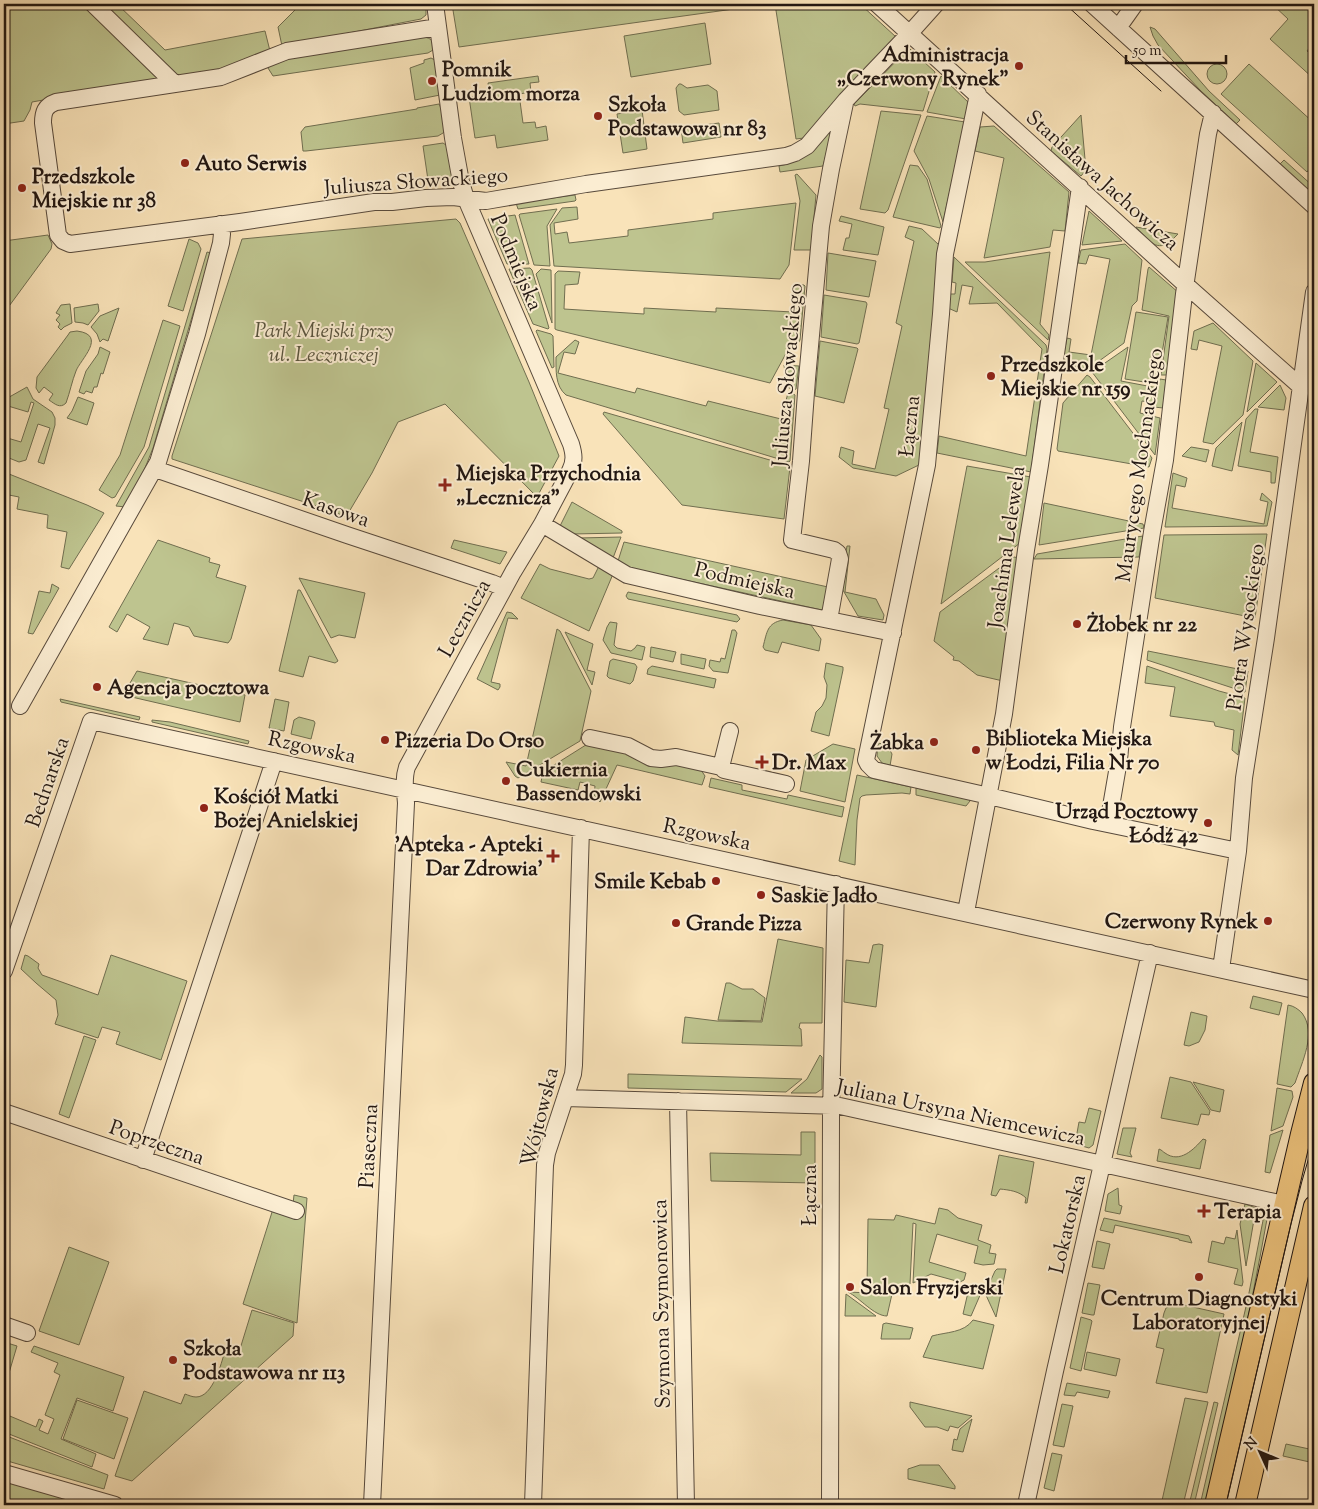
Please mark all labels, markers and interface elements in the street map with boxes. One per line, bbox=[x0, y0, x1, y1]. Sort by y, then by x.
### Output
scale bar bbox=[1126, 32, 1226, 64]
place label: Administracja „Czerwony Rynek” bbox=[837, 41, 1009, 95]
text: 50 m bbox=[1132, 41, 1162, 62]
place label: Pomnik Ludziom morza bbox=[442, 56, 580, 110]
marker: Administracja „Czerwony Rynek” bbox=[1013, 60, 1025, 72]
marker: Pomnik Ludziom morza bbox=[426, 75, 438, 87]
place label: Szkoła Podstawowa nr 83 bbox=[608, 91, 767, 145]
street label: Stanisława Jachowicza bbox=[1018, 104, 1185, 259]
marker: Szkoła Podstawowa nr 83 bbox=[592, 110, 604, 122]
place label: Auto Serwis bbox=[195, 150, 307, 180]
marker: Auto Serwis bbox=[179, 157, 191, 169]
street label: Juliusza Słowackiego bbox=[322, 162, 509, 204]
place label: Przedszkole Miejskie nr 38 bbox=[32, 163, 156, 217]
marker: Przedszkole Miejskie nr 38 bbox=[16, 182, 28, 194]
street label: Podmiejska bbox=[481, 210, 549, 316]
street label: Juliusza Słowackiego bbox=[766, 282, 812, 469]
park label: Park Miejski przy ul. Leczniczej bbox=[254, 317, 394, 371]
street label: Maurycego Mochnackiego bbox=[1110, 346, 1172, 584]
place label: Przedszkole Miejskie nr 159 bbox=[1001, 351, 1131, 405]
marker: Przedszkole Miejskie nr 159 bbox=[985, 370, 997, 382]
street label: Łączna bbox=[893, 394, 929, 458]
place label: Miejska Przychodnia „Lecznicza” bbox=[456, 460, 641, 514]
street label: Joachima Lelewela bbox=[982, 464, 1034, 632]
marker: Miejska Przychodnia „Lecznicza” bbox=[438, 478, 452, 492]
street label: Kasowa bbox=[298, 485, 373, 536]
street label: Piotra Wysockiego bbox=[1220, 542, 1274, 713]
street label: Podmiejska bbox=[691, 556, 798, 608]
street label: Lecznicza bbox=[432, 574, 500, 664]
place label: Żłobek nr 22 bbox=[1087, 611, 1197, 641]
marker: Żłobek nr 22 bbox=[1071, 618, 1083, 630]
place label: Agencja pocztowa bbox=[107, 674, 269, 704]
marker: Agencja pocztowa bbox=[91, 681, 103, 693]
street label: Rzgowska bbox=[265, 725, 359, 773]
place label: Biblioteka Miejska w Łodzi, Filia Nr 70 bbox=[986, 725, 1159, 779]
place label: Pizzeria Do Orso bbox=[395, 727, 545, 757]
place label: Żabka bbox=[870, 729, 924, 759]
street label: Bednarska bbox=[19, 733, 78, 832]
marker: Pizzeria Do Orso bbox=[379, 734, 391, 746]
marker: Żabka bbox=[928, 736, 940, 748]
marker: Biblioteka Miejska w Łodzi, Filia Nr 70 bbox=[970, 744, 982, 756]
place label: Dr. Max bbox=[772, 749, 847, 779]
place label: Cukiernia Bassendowski bbox=[516, 756, 641, 810]
marker: Dr. Max bbox=[756, 756, 768, 768]
marker: Cukiernia Bassendowski bbox=[500, 775, 512, 787]
place label: Kościół Matki Bożej Anielskiej bbox=[214, 783, 359, 837]
place label: Urząd Pocztowy Łódź 42 bbox=[1055, 798, 1199, 852]
marker: Kościół Matki Bożej Anielskiej bbox=[198, 802, 210, 814]
street label: Rzgowska bbox=[660, 812, 754, 860]
marker: Urząd Pocztowy Łódź 42 bbox=[1202, 817, 1214, 829]
place label: 'Apteka - Apteki Dar Zdrowia' bbox=[395, 831, 543, 885]
marker: 'Apteka - Apteki Dar Zdrowia' bbox=[547, 850, 559, 862]
place label: Smile Kebab bbox=[594, 868, 707, 898]
marker: Smile Kebab bbox=[710, 875, 722, 887]
place label: Saskie Jadło bbox=[771, 882, 878, 912]
marker: Saskie Jadło bbox=[755, 889, 767, 901]
place label: Czerwony Rynek bbox=[1105, 908, 1259, 938]
place label: Grande Pizza bbox=[686, 910, 802, 940]
marker: Czerwony Rynek bbox=[1262, 915, 1274, 927]
marker: Grande Pizza bbox=[670, 917, 682, 929]
street label: Wójtowska bbox=[514, 1064, 568, 1170]
street label: Juliana Ursyna Niemcewicza bbox=[832, 1073, 1088, 1155]
street label: Piaseczna bbox=[353, 1103, 387, 1189]
street label: Poprzeczna bbox=[105, 1114, 208, 1174]
street label: Łączna bbox=[796, 1164, 826, 1226]
street label: Lokatorska bbox=[1043, 1172, 1095, 1277]
place label: Terapia bbox=[1214, 1198, 1282, 1228]
street label: Szymona Szymonowica bbox=[646, 1199, 680, 1409]
marker: Terapia bbox=[1198, 1205, 1210, 1217]
marker: Centrum Diagnostyki Laboratoryjnej bbox=[1193, 1271, 1205, 1283]
place label: Salon Fryzjerski bbox=[860, 1274, 1003, 1304]
marker: Salon Fryzjerski bbox=[844, 1281, 856, 1293]
place label: Centrum Diagnostyki Laboratoryjnej bbox=[1101, 1285, 1297, 1339]
place label: Szkoła Podstawowa nr 113 bbox=[183, 1335, 345, 1389]
marker: Szkoła Podstawowa nr 113 bbox=[167, 1354, 179, 1366]
north arrow bbox=[1236, 1426, 1286, 1476]
text: N bbox=[1241, 1433, 1263, 1455]

